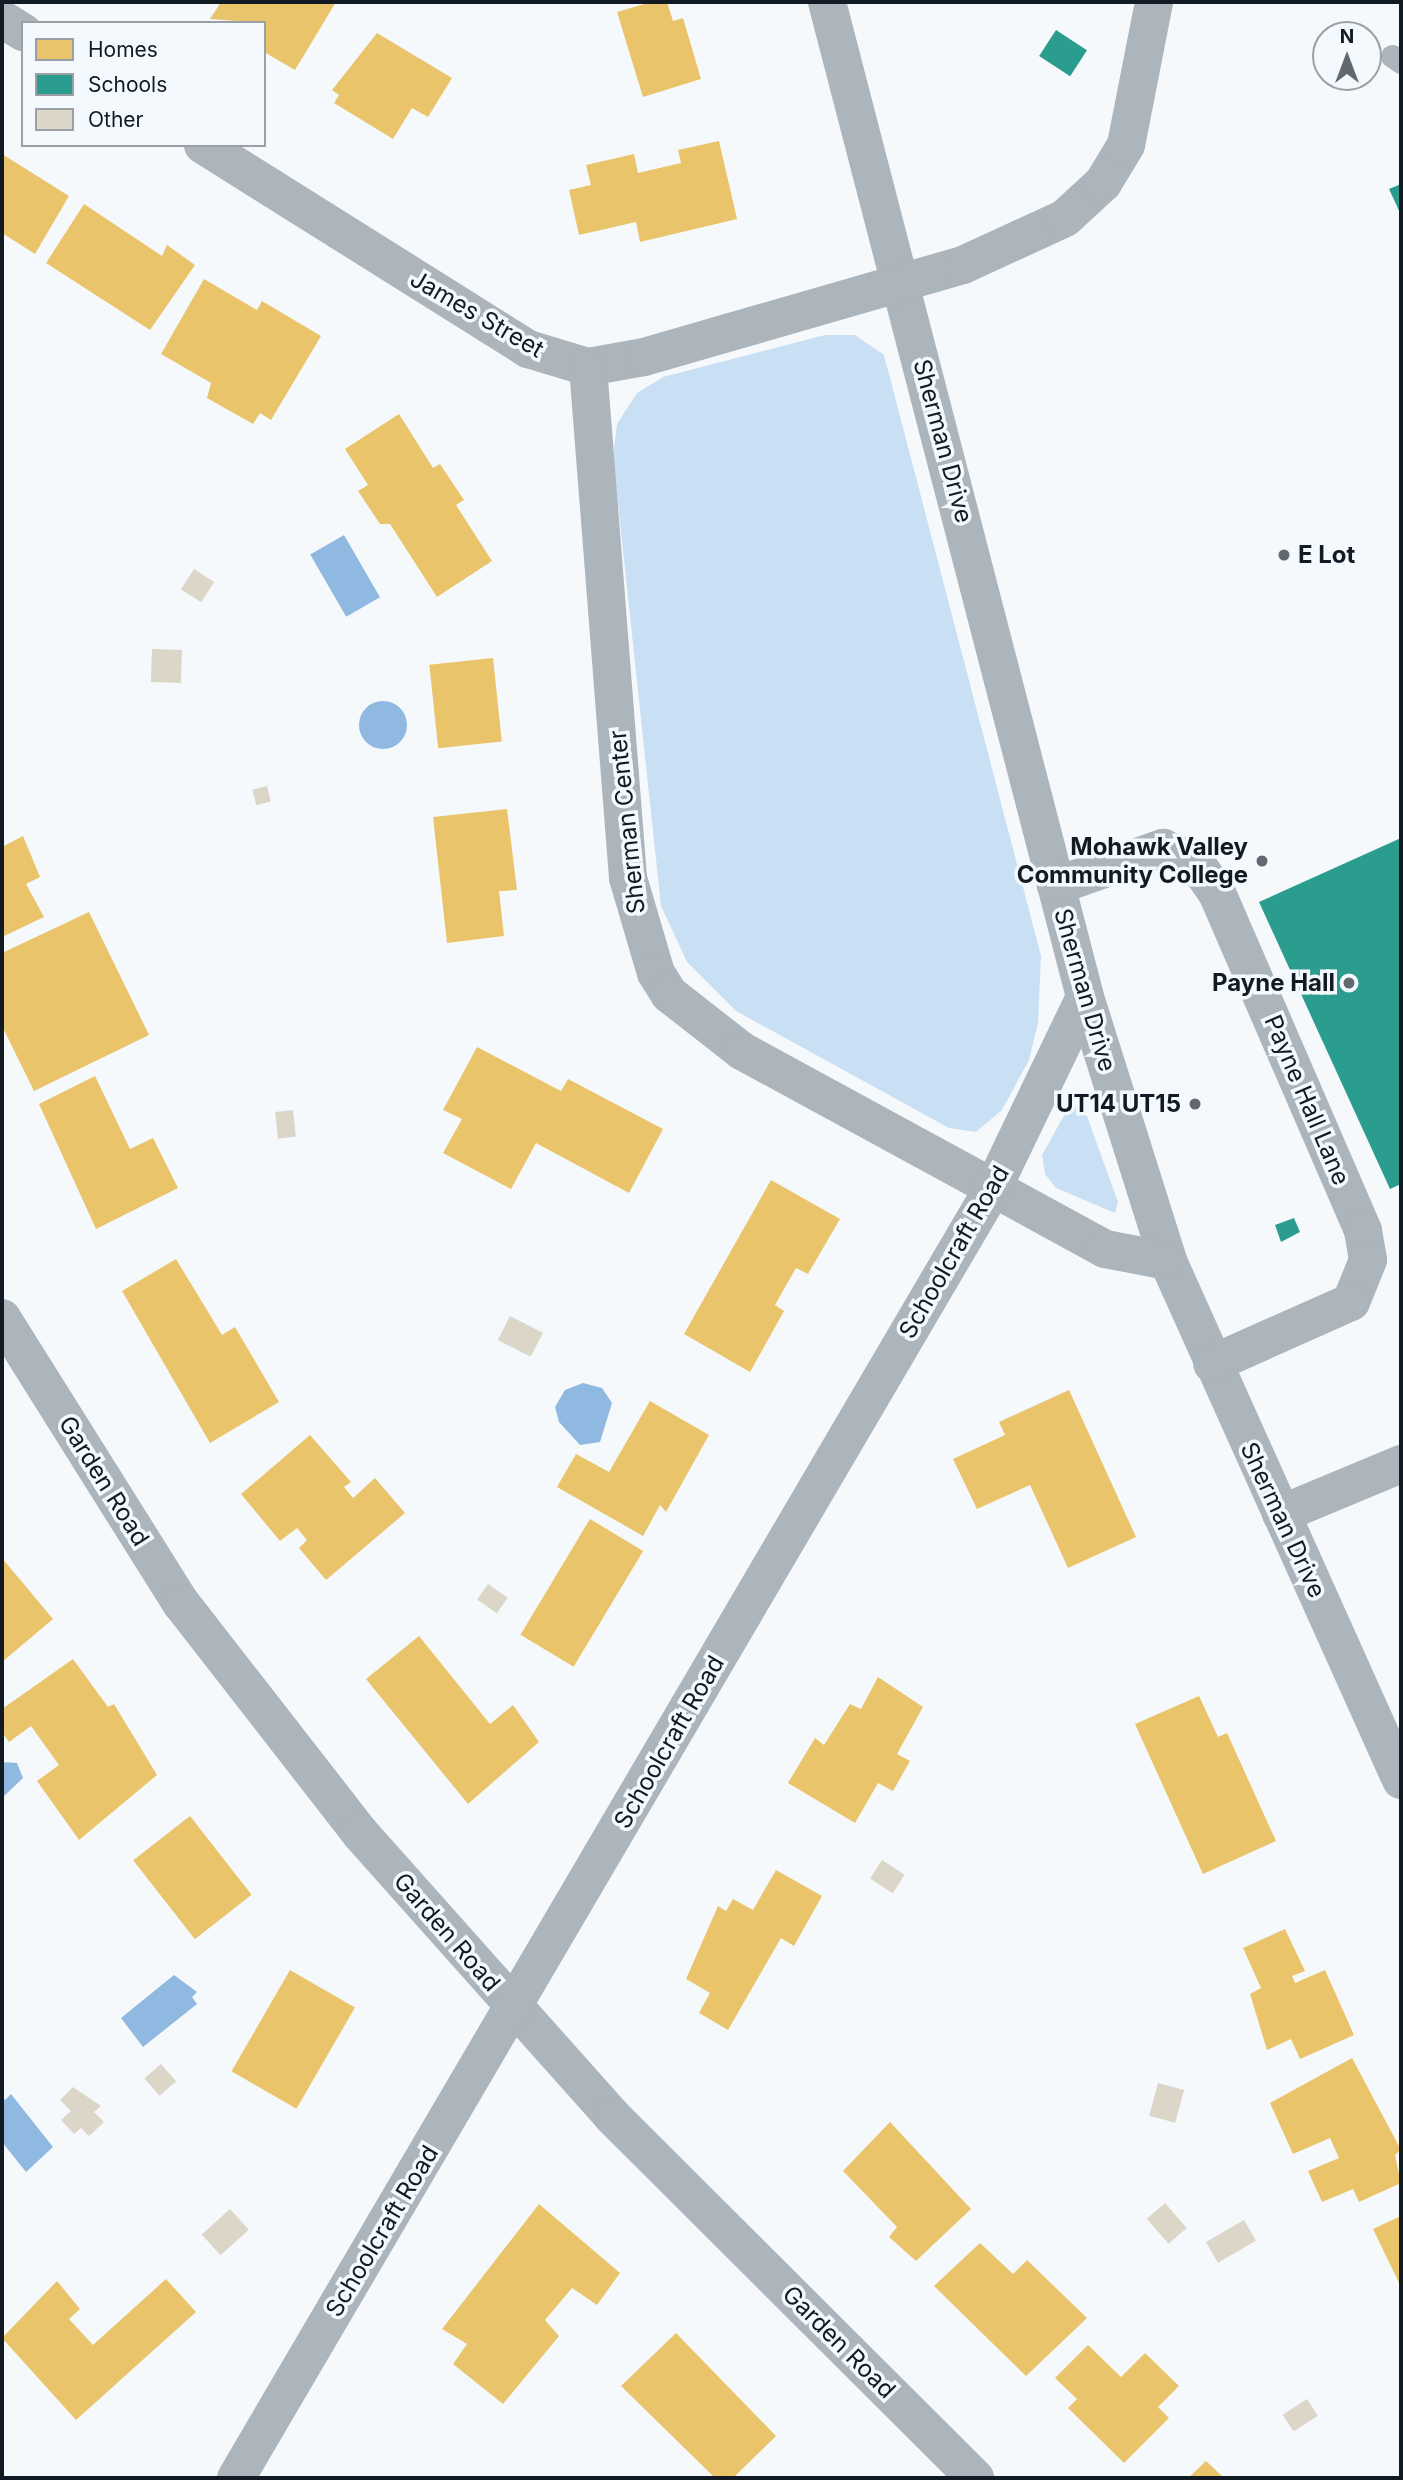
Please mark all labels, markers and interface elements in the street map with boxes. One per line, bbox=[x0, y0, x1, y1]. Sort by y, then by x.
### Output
legend bbox=[21, 21, 266, 147]
north arrow bbox=[1312, 21, 1382, 91]
text: N bbox=[1340, 25, 1354, 48]
text: Homes bbox=[88, 37, 158, 62]
text: Schools bbox=[88, 72, 167, 97]
text: Other bbox=[88, 107, 144, 132]
street label: James Street bbox=[405, 264, 549, 364]
street label: Sherman Drive bbox=[907, 356, 979, 526]
place label: E Lot bbox=[1298, 541, 1355, 569]
marker: E Lot bbox=[1276, 547, 1292, 563]
street label: Sherman Center bbox=[603, 729, 651, 915]
place label: Mohawk Valley Community College bbox=[1017, 833, 1248, 889]
marker: Mohawk Valley Community College bbox=[1254, 853, 1270, 869]
street label: Sherman Drive bbox=[1048, 905, 1122, 1075]
place label: Payne Hall bbox=[1212, 969, 1335, 997]
marker: Payne Hall bbox=[1341, 975, 1357, 991]
street label: Payne Hall Lane bbox=[1258, 1011, 1356, 1189]
place label: UT14 UT15 bbox=[1056, 1090, 1181, 1118]
marker: UT14 UT15 bbox=[1187, 1096, 1203, 1112]
street label: Schoolcraft Road bbox=[893, 1161, 1015, 1343]
street label: Garden Road bbox=[53, 1411, 155, 1551]
street label: Sherman Drive bbox=[1234, 1438, 1332, 1602]
street label: Schoolcraft Road bbox=[608, 1651, 730, 1833]
street label: Garden Road bbox=[388, 1867, 506, 1997]
street label: Schoolcraft Road bbox=[320, 2140, 444, 2322]
street label: Garden Road bbox=[777, 2280, 901, 2404]

